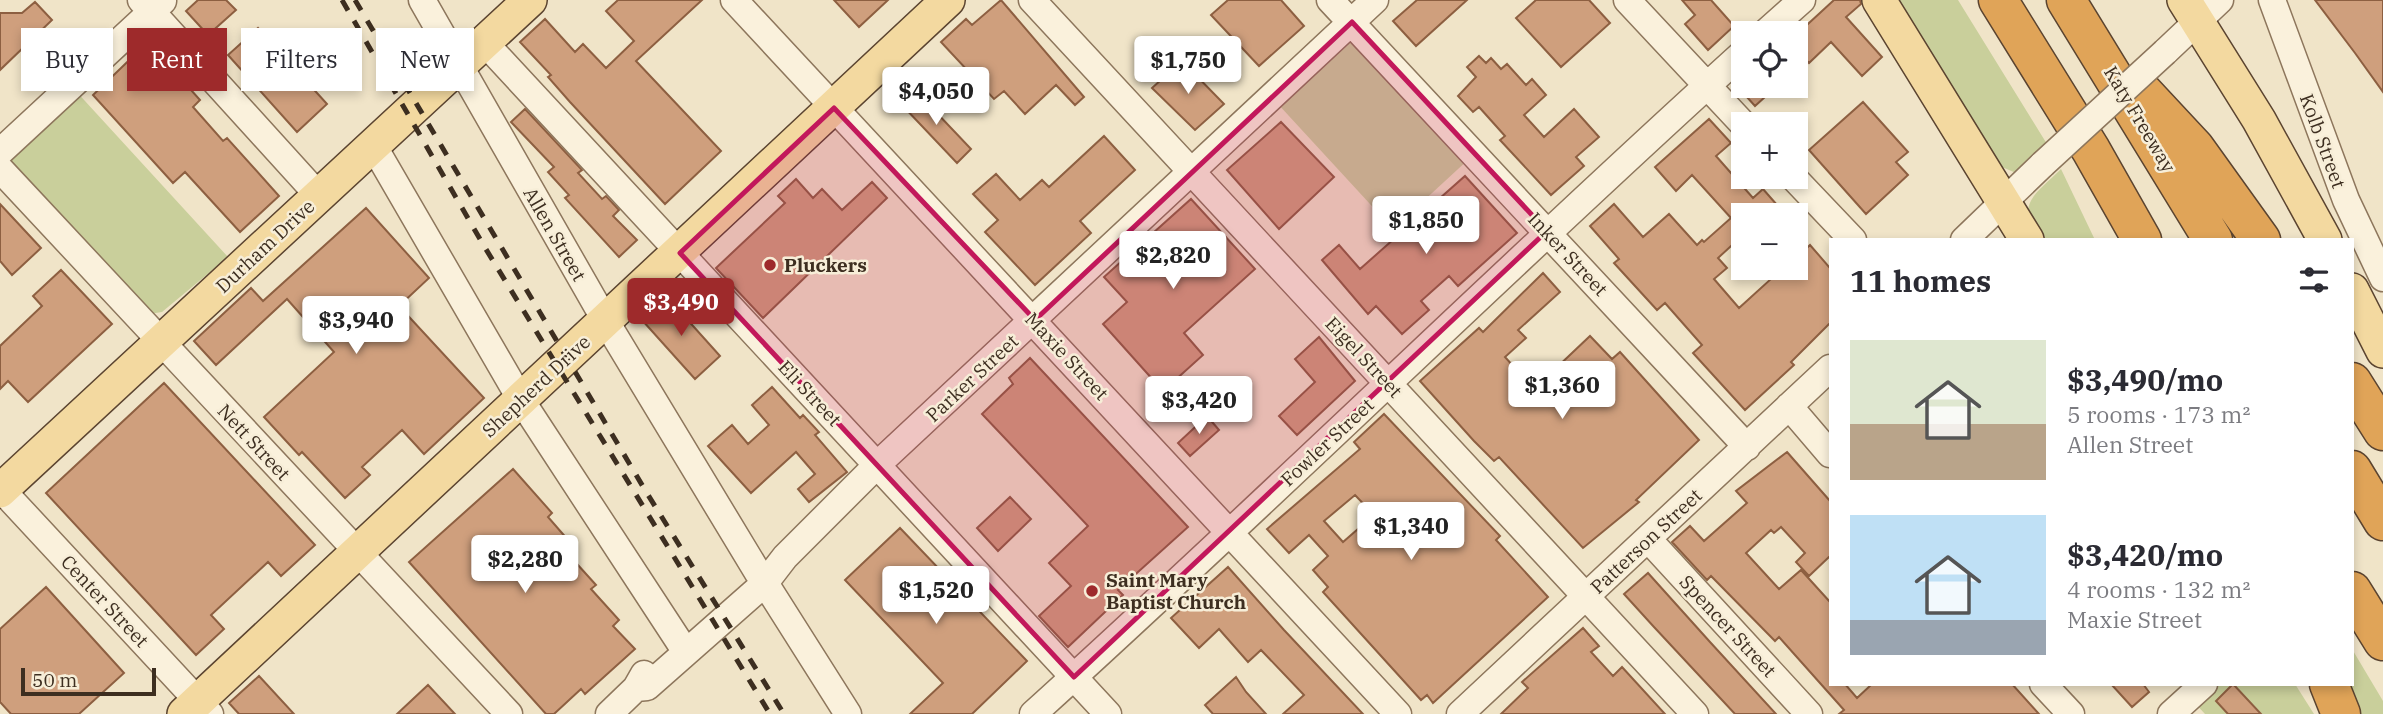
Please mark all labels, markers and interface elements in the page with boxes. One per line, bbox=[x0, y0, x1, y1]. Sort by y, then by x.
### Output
map controls bbox=[1731, 21, 1808, 280]
button: locate bbox=[1731, 21, 1808, 98]
chip: Buy bbox=[21, 28, 113, 91]
chip: Rent bbox=[127, 28, 227, 91]
chip: Filters bbox=[241, 28, 362, 91]
chip: New bbox=[376, 28, 474, 91]
pin: $1,750 bbox=[1131, 36, 1245, 96]
text: $1,750 bbox=[1150, 44, 1226, 74]
street label: Katy Freeway bbox=[2099, 61, 2182, 177]
pin: $4,050 bbox=[879, 68, 993, 127]
text: $4,050 bbox=[898, 75, 974, 105]
street label: Kolb Street bbox=[2295, 91, 2351, 192]
button: + bbox=[1731, 112, 1808, 189]
street label: Allen Street bbox=[519, 183, 592, 285]
street label: Durham Drive bbox=[211, 194, 319, 298]
pin: $1,850 bbox=[1369, 196, 1483, 256]
button: − bbox=[1731, 203, 1808, 280]
text: $1,850 bbox=[1388, 204, 1464, 234]
street label: Inker Street bbox=[1523, 207, 1613, 301]
pin: $2,820 bbox=[1116, 232, 1230, 291]
text: $2,820 bbox=[1135, 239, 1211, 269]
place label: Pluckers bbox=[784, 253, 867, 277]
marker: Pluckers bbox=[762, 257, 778, 273]
text: 11 homes bbox=[1850, 261, 1991, 300]
icon: filters bbox=[2295, 261, 2333, 299]
pin: $3,490 bbox=[624, 278, 738, 338]
text: $3,490 bbox=[643, 286, 719, 316]
pin: $3,940 bbox=[299, 296, 413, 356]
text: $3,940 bbox=[318, 304, 394, 334]
street label: Maxie Street bbox=[1020, 307, 1114, 405]
street label: Eigel Street bbox=[1320, 311, 1408, 403]
street label: Parker Street bbox=[921, 329, 1023, 427]
street label: Shepherd Drive bbox=[477, 330, 595, 442]
street label: Eli Street bbox=[773, 355, 847, 431]
text: $3,490/mo bbox=[2067, 360, 2223, 399]
pin: $1,360 bbox=[1505, 362, 1619, 421]
icon: home bbox=[1906, 368, 1990, 452]
text: $1,360 bbox=[1524, 369, 1600, 399]
pin: $3,420 bbox=[1142, 376, 1256, 436]
text: $3,420 bbox=[1161, 384, 1237, 414]
street label: Fowler Street bbox=[1275, 393, 1379, 491]
street label: Nett Street bbox=[213, 399, 296, 485]
text: 5 rooms · 173 m² bbox=[2067, 399, 2250, 429]
text: Allen Street bbox=[2067, 429, 2193, 459]
street label: Patterson Street bbox=[1585, 483, 1707, 599]
pin: $1,340 bbox=[1354, 503, 1468, 562]
text: $1,340 bbox=[1373, 510, 1449, 540]
text: $3,420/mo bbox=[2067, 535, 2223, 574]
pin: $2,280 bbox=[468, 536, 582, 595]
text: $2,280 bbox=[487, 543, 563, 573]
icon: home bbox=[1906, 543, 1990, 627]
street label: Center Street bbox=[56, 550, 154, 652]
pin: $1,520 bbox=[879, 566, 993, 626]
place label: Saint Mary Baptist Church bbox=[1106, 568, 1246, 614]
street label: Spencer Street bbox=[1674, 570, 1782, 682]
text: $1,520 bbox=[898, 574, 974, 604]
text: 4 rooms · 132 m² bbox=[2067, 574, 2250, 604]
marker: Saint Mary Baptist Church bbox=[1084, 583, 1100, 599]
text: Maxie Street bbox=[2067, 604, 2202, 634]
scale bar bbox=[21, 665, 156, 697]
text: 50 m bbox=[32, 668, 77, 692]

